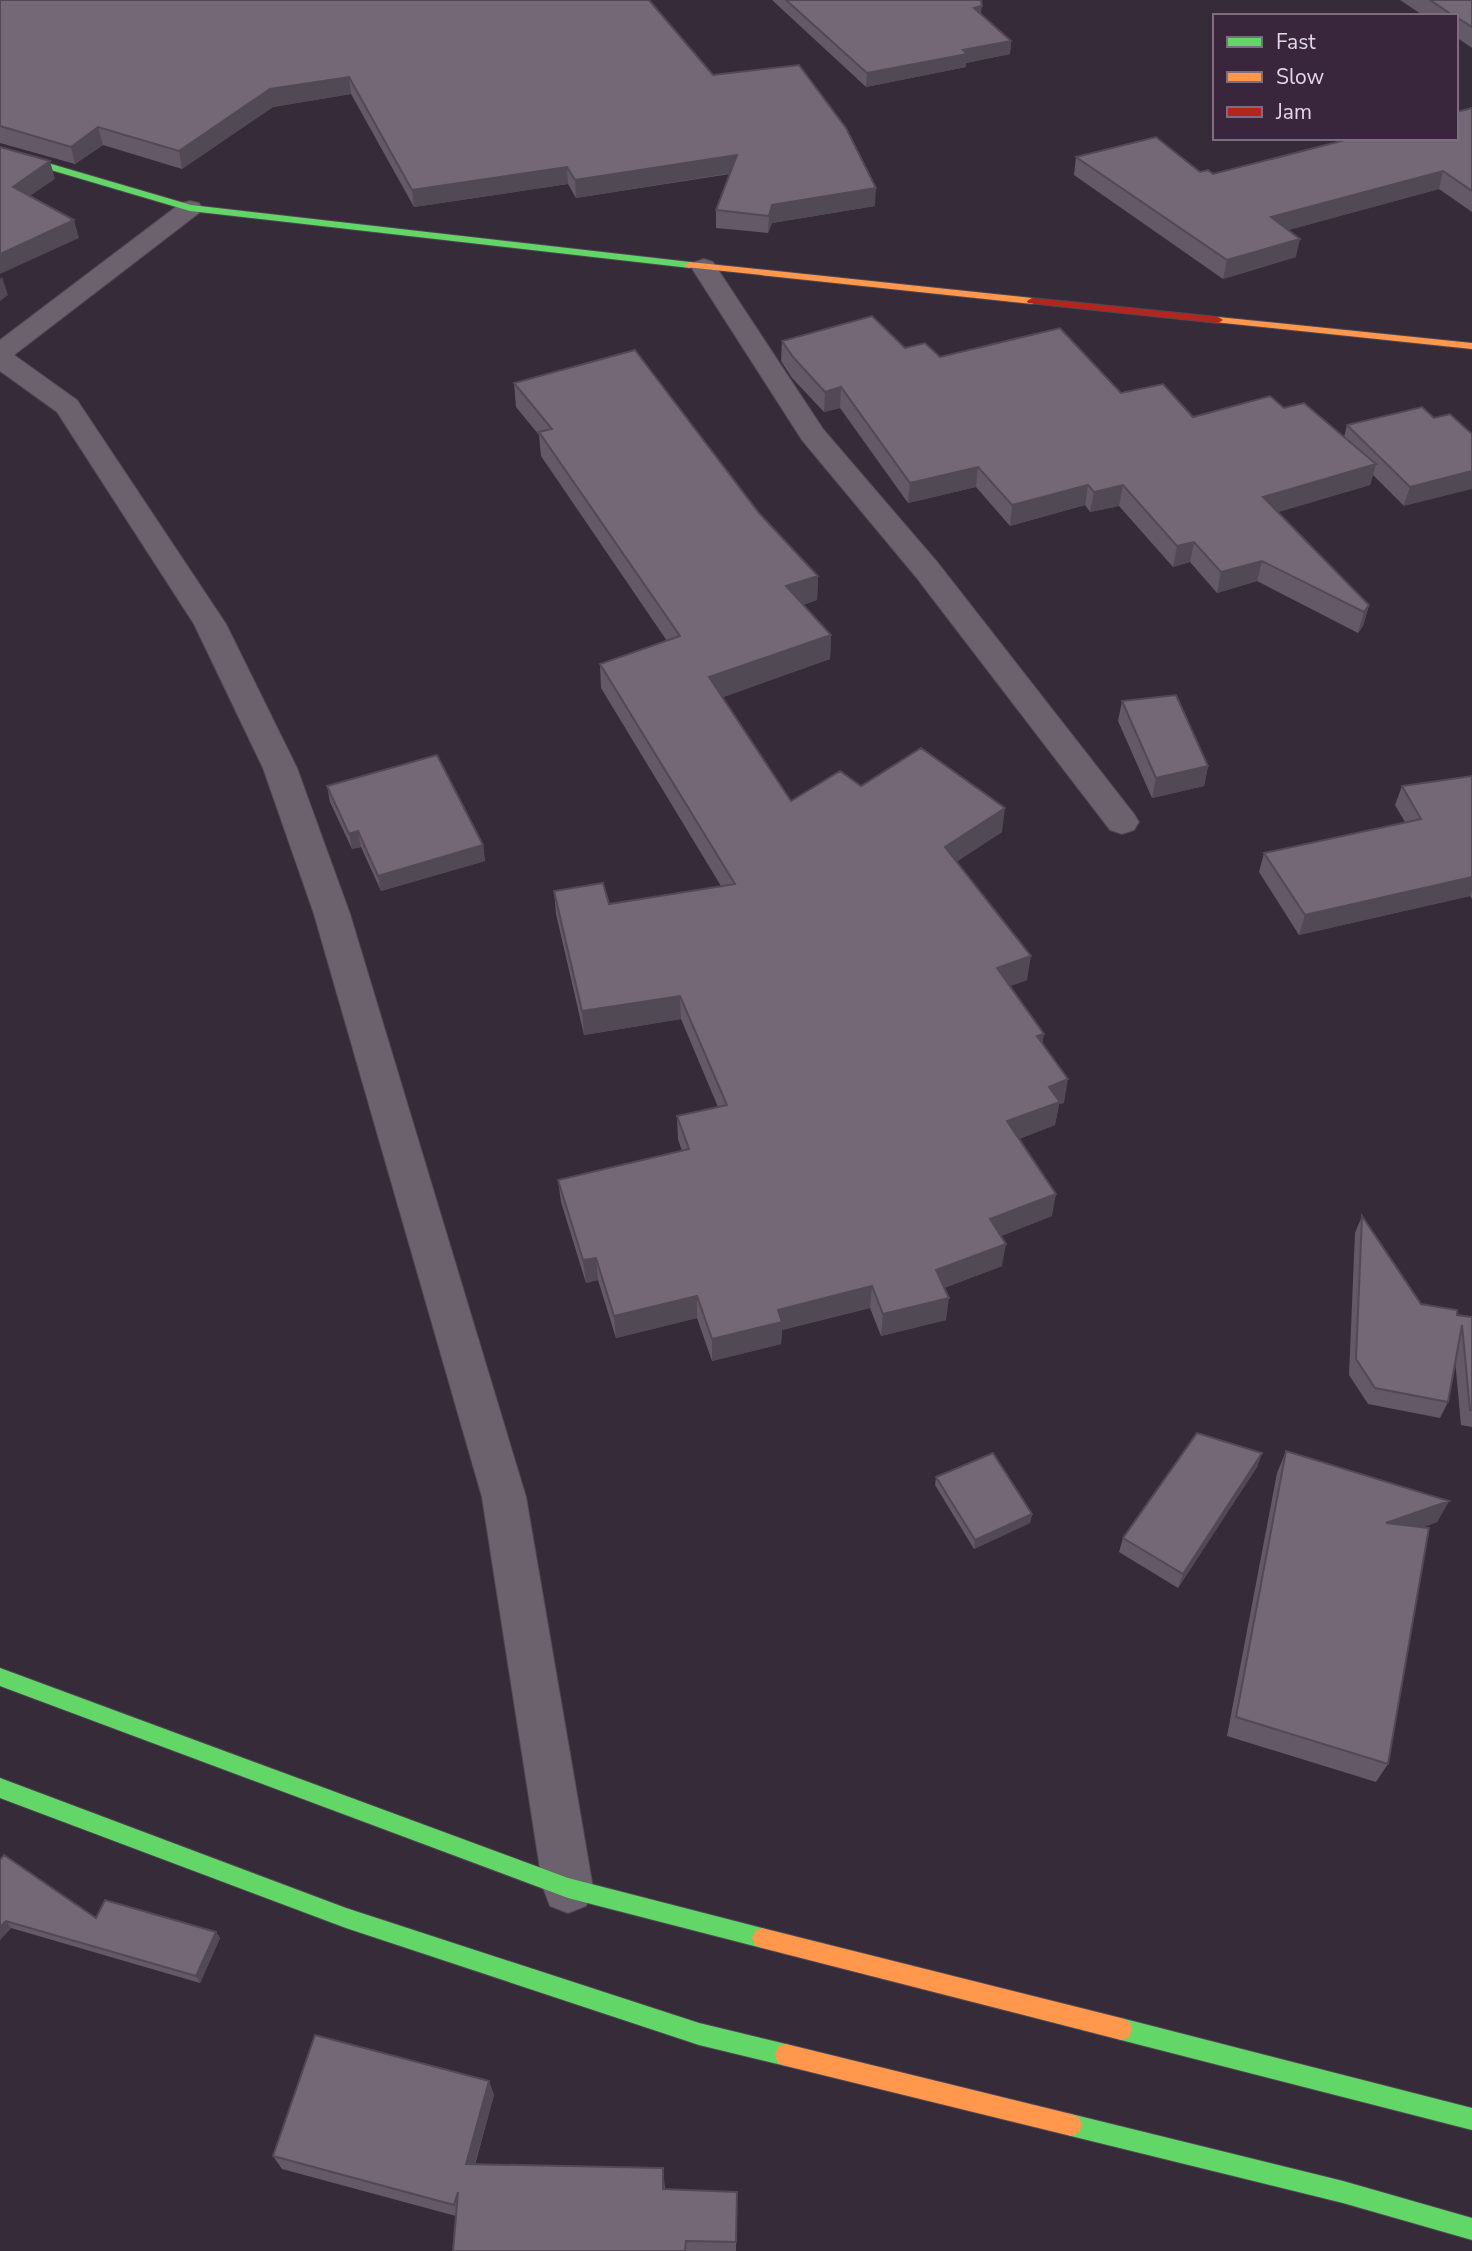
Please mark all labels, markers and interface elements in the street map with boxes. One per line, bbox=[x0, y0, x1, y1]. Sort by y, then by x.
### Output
legend bbox=[1213, 14, 1458, 140]
text: Fast bbox=[1276, 28, 1316, 56]
text: Slow bbox=[1276, 63, 1325, 91]
text: Jam bbox=[1275, 98, 1312, 126]

